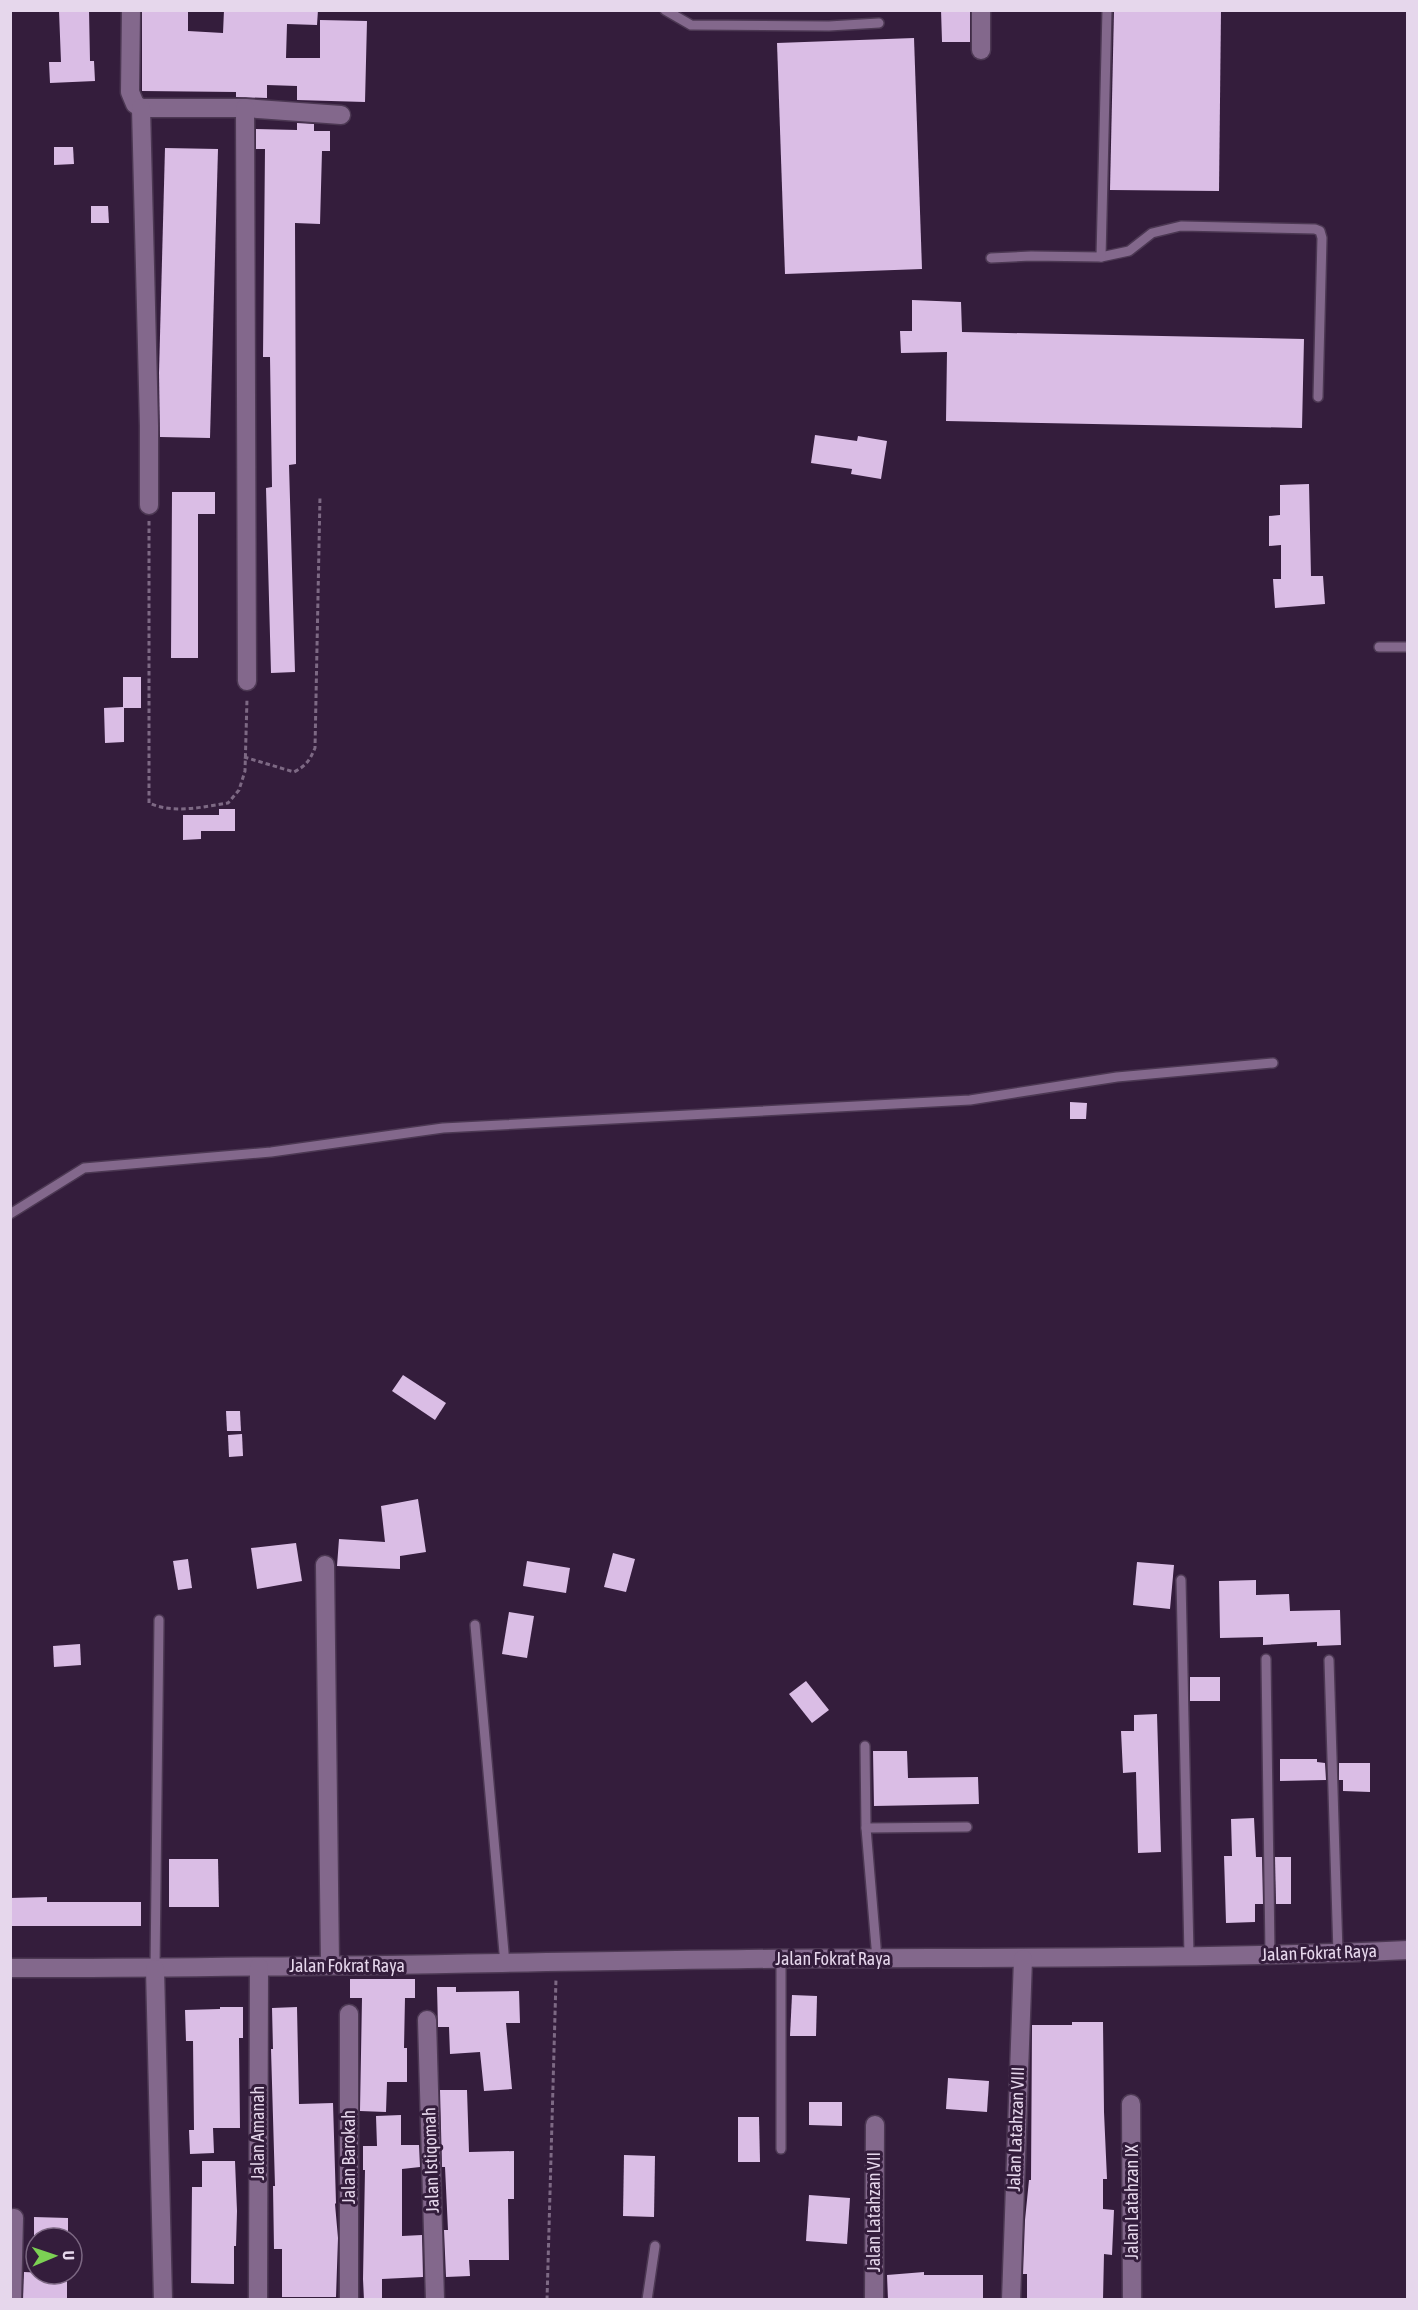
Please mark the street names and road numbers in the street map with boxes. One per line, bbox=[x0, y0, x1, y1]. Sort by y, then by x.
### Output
street label: Jalan Fokrat Raya bbox=[1261, 1940, 1377, 1965]
street label: Jalan Fokrat Raya bbox=[775, 1948, 891, 1969]
street label: Jalan Fokrat Raya bbox=[289, 1955, 405, 1976]
street label: Jalan Latahzan VIII bbox=[1003, 2066, 1028, 2192]
street label: Jalan Amanah bbox=[247, 2086, 268, 2180]
street label: Jalan Istiqomah bbox=[418, 2107, 443, 2213]
street label: Jalan Barokah bbox=[338, 2110, 359, 2204]
street label: Jalan Latahzan IX bbox=[1121, 2144, 1142, 2259]
street label: Jalan Latahzan VII bbox=[863, 2152, 884, 2272]

